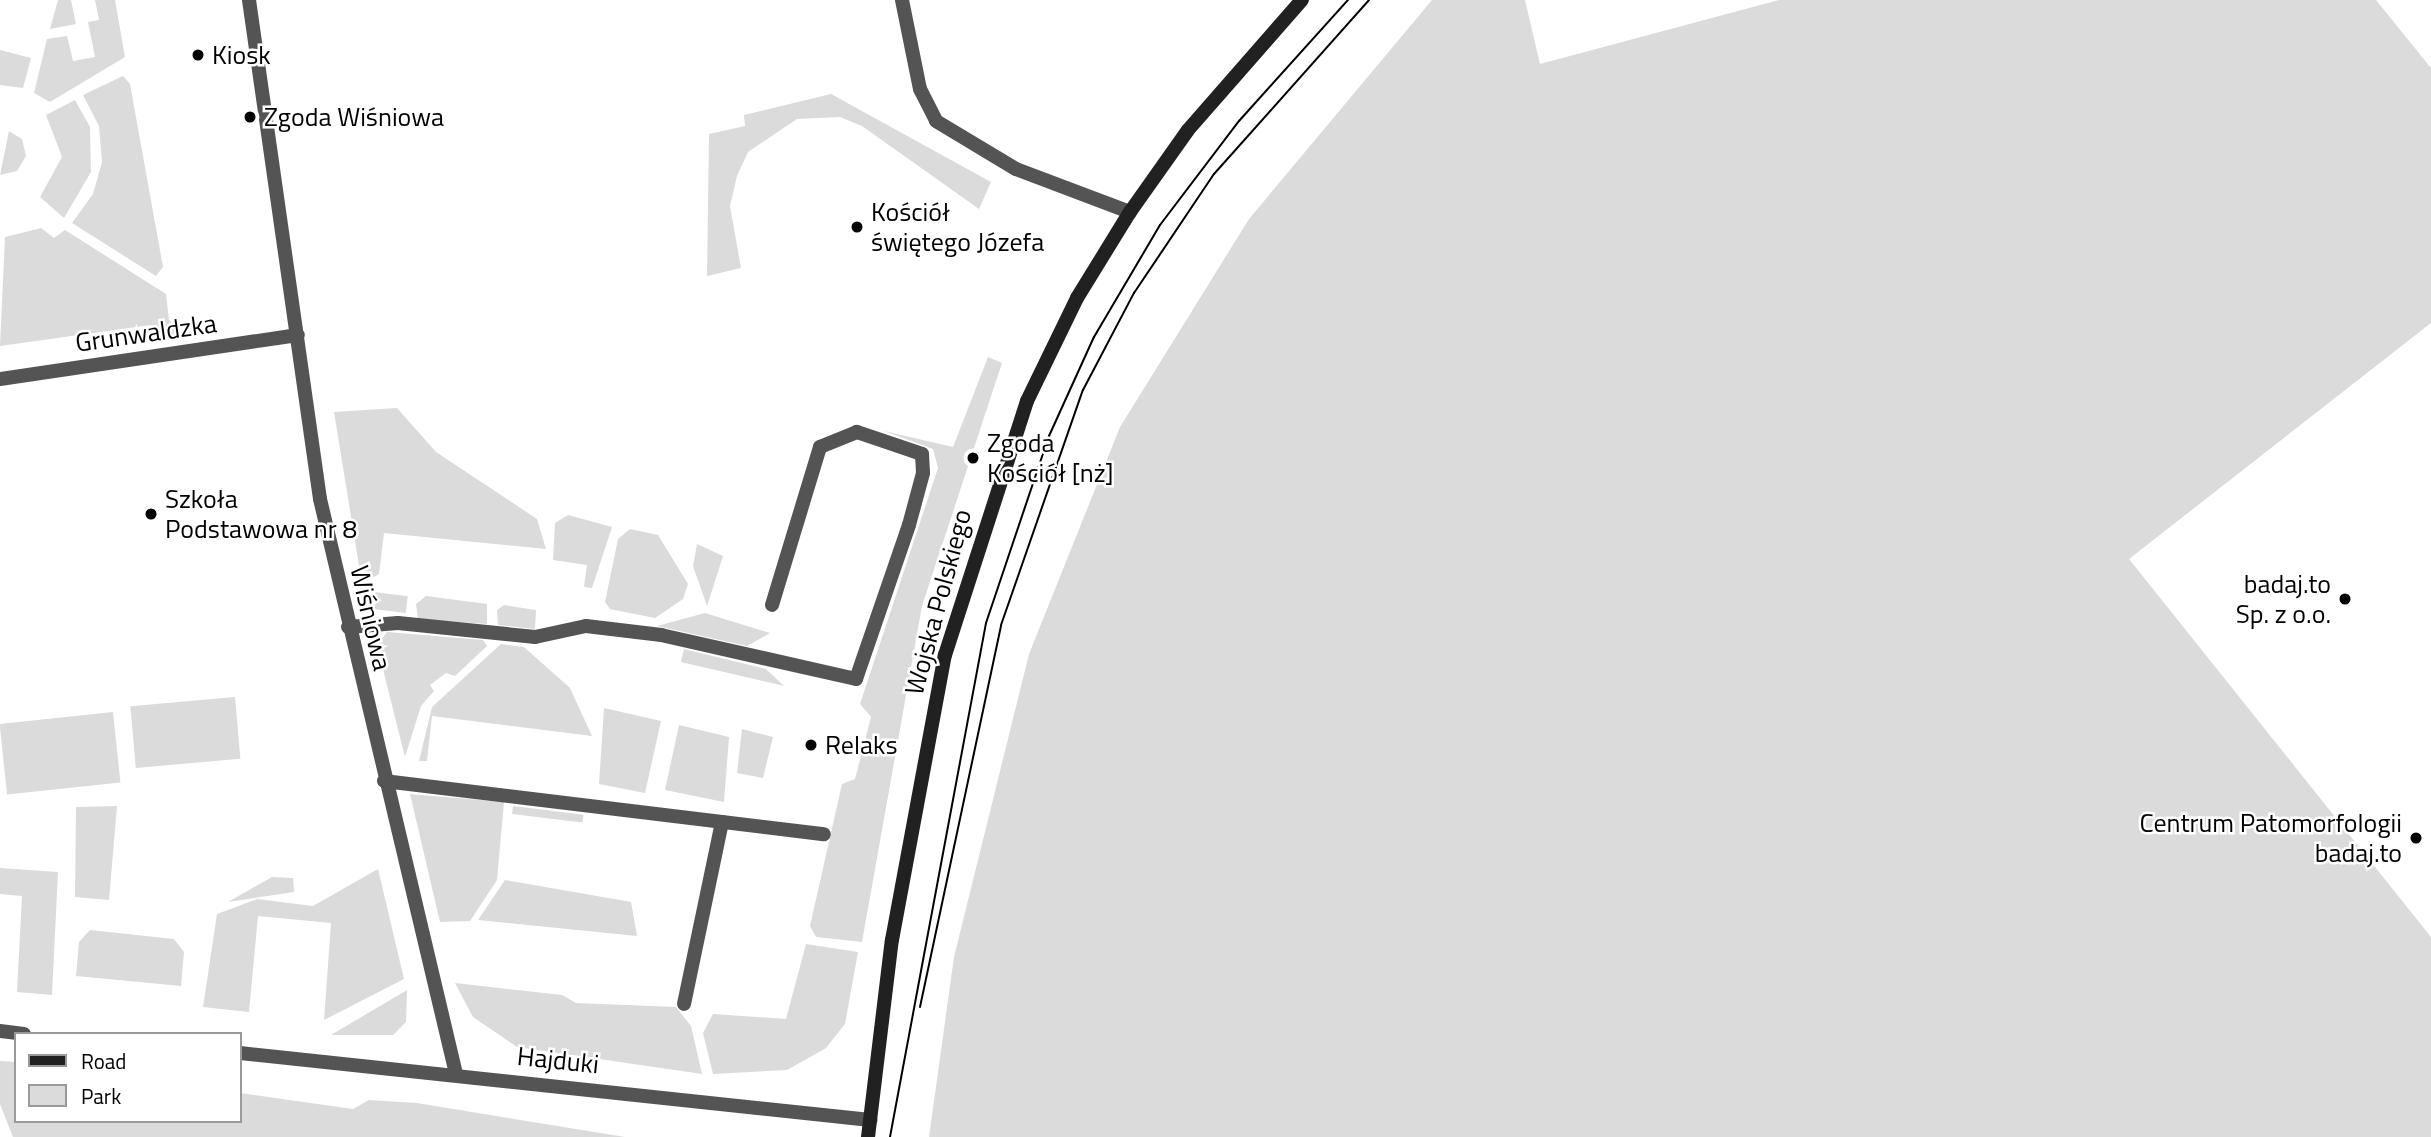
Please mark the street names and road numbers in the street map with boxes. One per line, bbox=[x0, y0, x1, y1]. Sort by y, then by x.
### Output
street label: Grunwaldzka bbox=[73, 308, 219, 358]
street label: Wojska Polskiego bbox=[898, 506, 978, 698]
street label: Wiśniowa bbox=[344, 562, 398, 674]
street label: Hajduki bbox=[516, 1040, 600, 1080]

